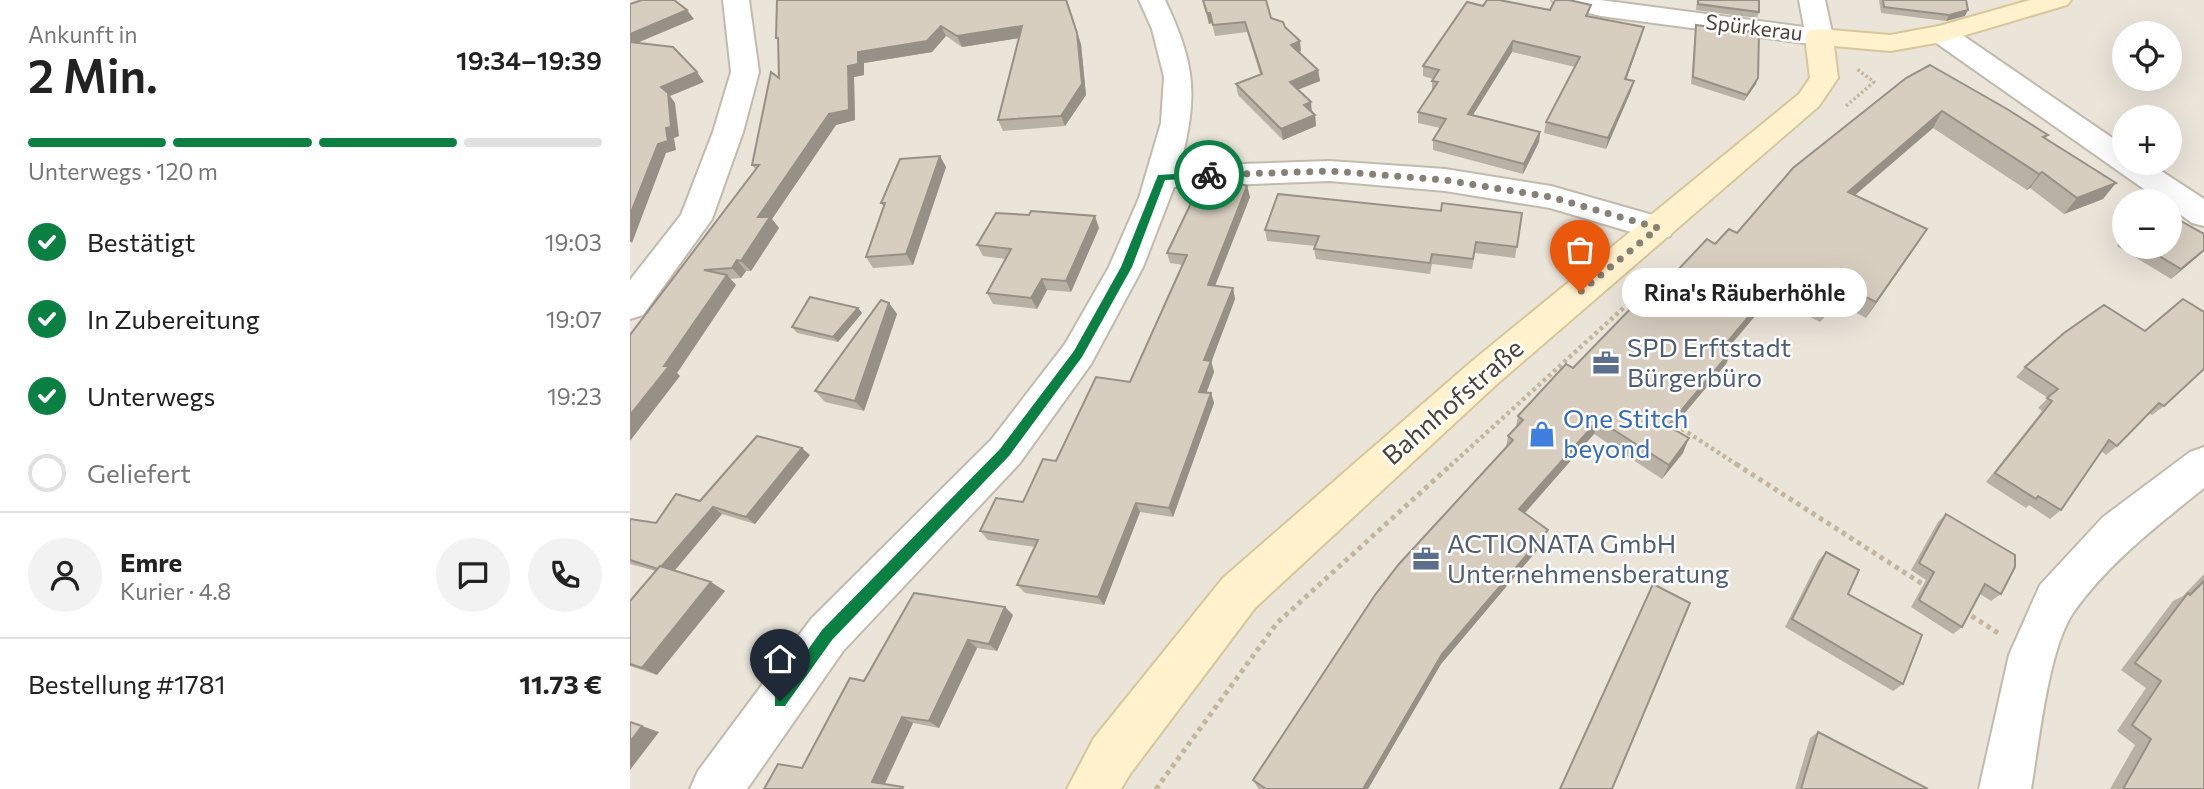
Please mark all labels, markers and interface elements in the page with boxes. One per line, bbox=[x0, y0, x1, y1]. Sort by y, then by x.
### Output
street label: Spürkerau bbox=[1704, 8, 1804, 45]
text: Ankunft in bbox=[28, 20, 138, 48]
map controls bbox=[2112, 21, 2182, 259]
button: locate bbox=[2112, 21, 2182, 91]
text: 19:34–19:39 bbox=[456, 44, 602, 75]
text: 2 Min. bbox=[28, 46, 158, 102]
button: + bbox=[2112, 105, 2182, 175]
courier bbox=[1174, 140, 1244, 210]
icon: bike bbox=[1190, 156, 1228, 194]
text: Unterwegs · 120 m bbox=[28, 157, 218, 185]
button: − bbox=[2112, 189, 2182, 259]
pin bbox=[1550, 220, 1610, 292]
icon: check bbox=[28, 223, 66, 261]
text: Bestätigt bbox=[87, 226, 196, 257]
text: 19:03 bbox=[545, 228, 602, 256]
icon: bag bbox=[1561, 231, 1599, 269]
callout: Rina's Räuberhöhle bbox=[1622, 268, 1867, 316]
text: Rina's Räuberhöhle bbox=[1644, 278, 1845, 306]
icon: check bbox=[28, 300, 66, 338]
text: In Zubereitung bbox=[87, 303, 260, 334]
text: 19:07 bbox=[546, 305, 602, 333]
street label: Bahnhofstraße bbox=[1375, 331, 1529, 470]
place label: SPD Erftstadt Bürgerbüro bbox=[1627, 331, 1791, 392]
office icon: SPD Erftstadt Bürgerbüro bbox=[1591, 348, 1621, 378]
icon: check bbox=[28, 377, 66, 415]
text: Unterwegs bbox=[87, 380, 215, 411]
text: 19:23 bbox=[547, 382, 602, 410]
place label: One Stitch beyond bbox=[1563, 402, 1688, 463]
shop icon: One Stitch beyond bbox=[1527, 419, 1557, 449]
text: Geliefert bbox=[87, 457, 191, 488]
place label: ACTIONATA GmbH Unternehmensberatung bbox=[1447, 527, 1729, 588]
button: person bbox=[28, 538, 102, 612]
button: chat bbox=[436, 538, 510, 612]
button: phone bbox=[528, 538, 602, 612]
office icon: ACTIONATA GmbH Unternehmensberatung bbox=[1411, 544, 1441, 574]
text: Emre bbox=[120, 546, 182, 577]
text: Kurier · 4.8 bbox=[120, 577, 231, 605]
pin bbox=[750, 629, 810, 701]
icon: home bbox=[761, 640, 799, 678]
text: Bestellung #1781 bbox=[28, 668, 226, 699]
text: 11.73 € bbox=[519, 668, 602, 699]

